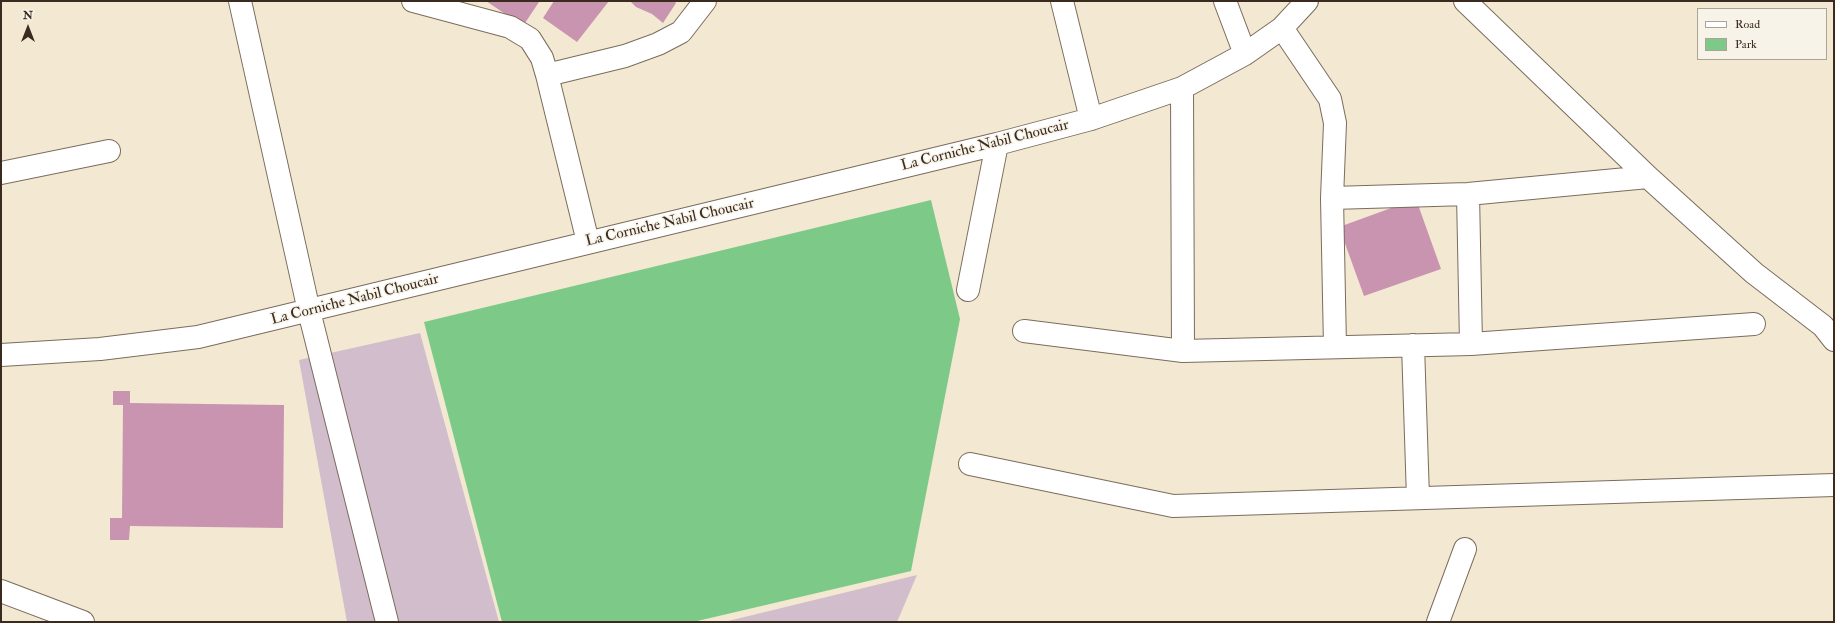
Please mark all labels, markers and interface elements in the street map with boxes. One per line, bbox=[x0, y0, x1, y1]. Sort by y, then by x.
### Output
north arrow bbox=[8, 8, 48, 48]
legend bbox=[1697, 8, 1827, 60]
text: N bbox=[23, 9, 33, 22]
text: Road bbox=[1735, 17, 1760, 32]
text: Park bbox=[1735, 37, 1757, 52]
street label: La Corniche Nabil Choucair bbox=[899, 116, 1071, 176]
street label: La Corniche Nabil Choucair bbox=[584, 195, 756, 251]
street label: La Corniche Nabil Choucair bbox=[269, 270, 441, 330]

